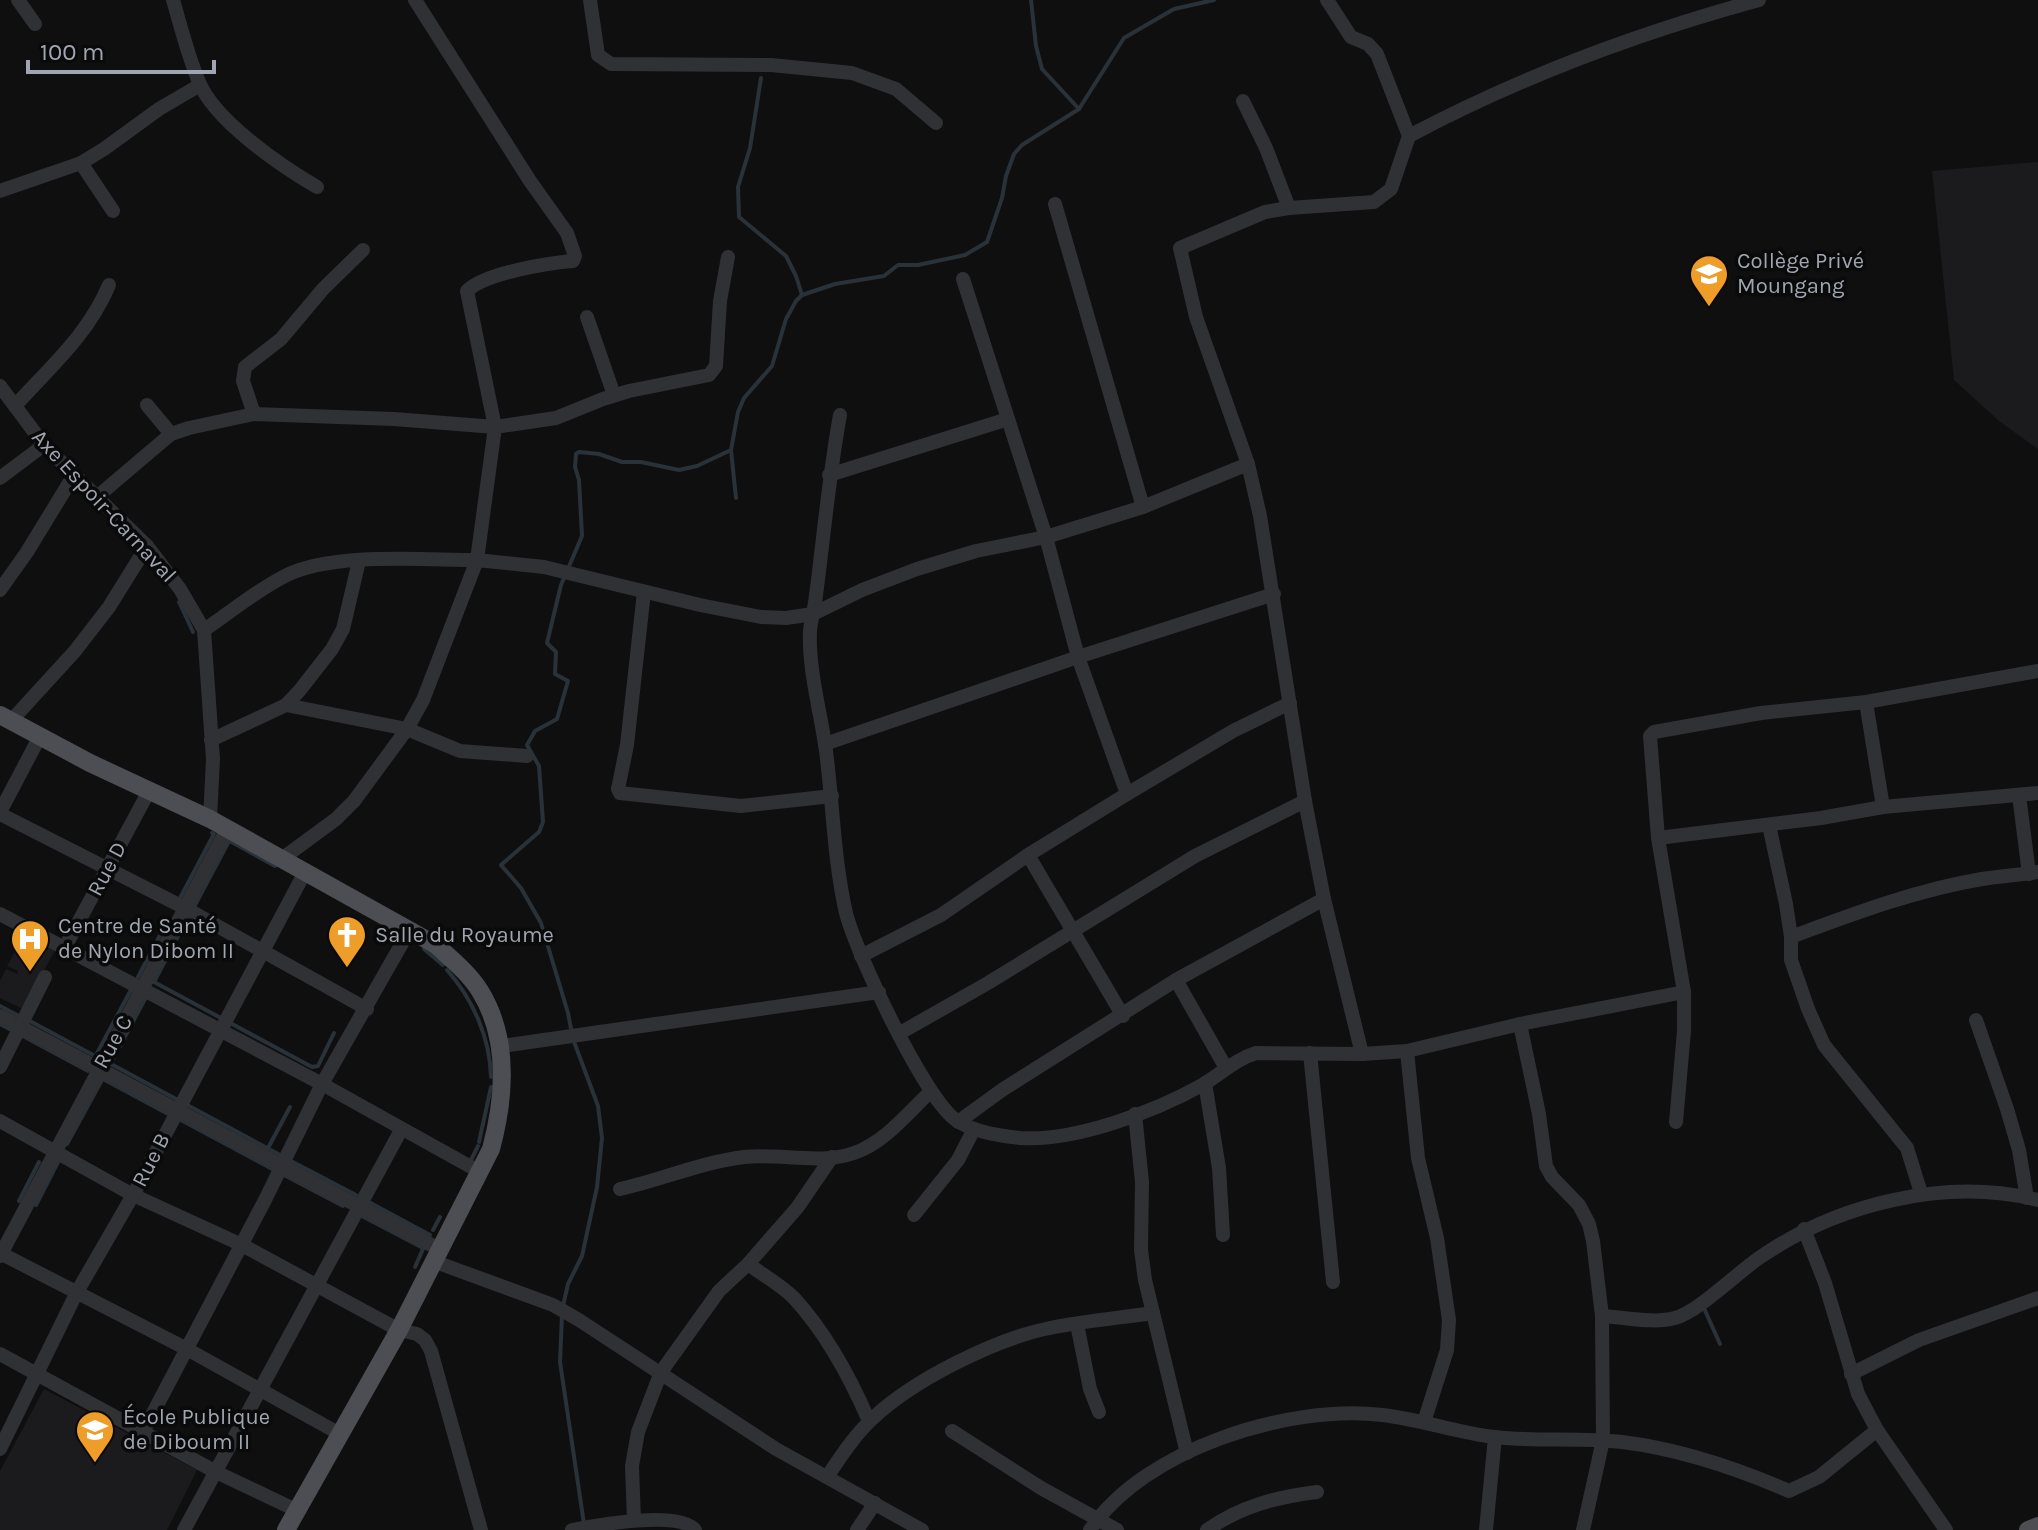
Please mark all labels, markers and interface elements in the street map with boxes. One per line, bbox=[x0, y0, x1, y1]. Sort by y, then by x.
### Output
scale bar bbox=[28, 24, 214, 74]
text: 100 m bbox=[40, 38, 105, 66]
place label: Collège Privé Moungang bbox=[1737, 248, 1864, 299]
school or university icon: Collège Privé Moungang bbox=[1688, 253, 1730, 308]
street label: Axe Espoir-Carnaval bbox=[26, 424, 182, 588]
street label: Rue D bbox=[82, 837, 132, 901]
place label: Centre de Santé de Nylon Dibom II bbox=[58, 913, 234, 964]
church icon: Salle du Royaume bbox=[326, 914, 368, 969]
hospital icon: Centre de Santé de Nylon Dibom II bbox=[9, 918, 51, 973]
place label: Salle du Royaume bbox=[375, 922, 554, 948]
street label: Rue C bbox=[88, 1011, 138, 1073]
street label: Rue B bbox=[126, 1129, 176, 1191]
place label: École Publique de Diboum II bbox=[123, 1403, 270, 1455]
school or university icon: École Publique de Diboum II bbox=[74, 1409, 116, 1464]

